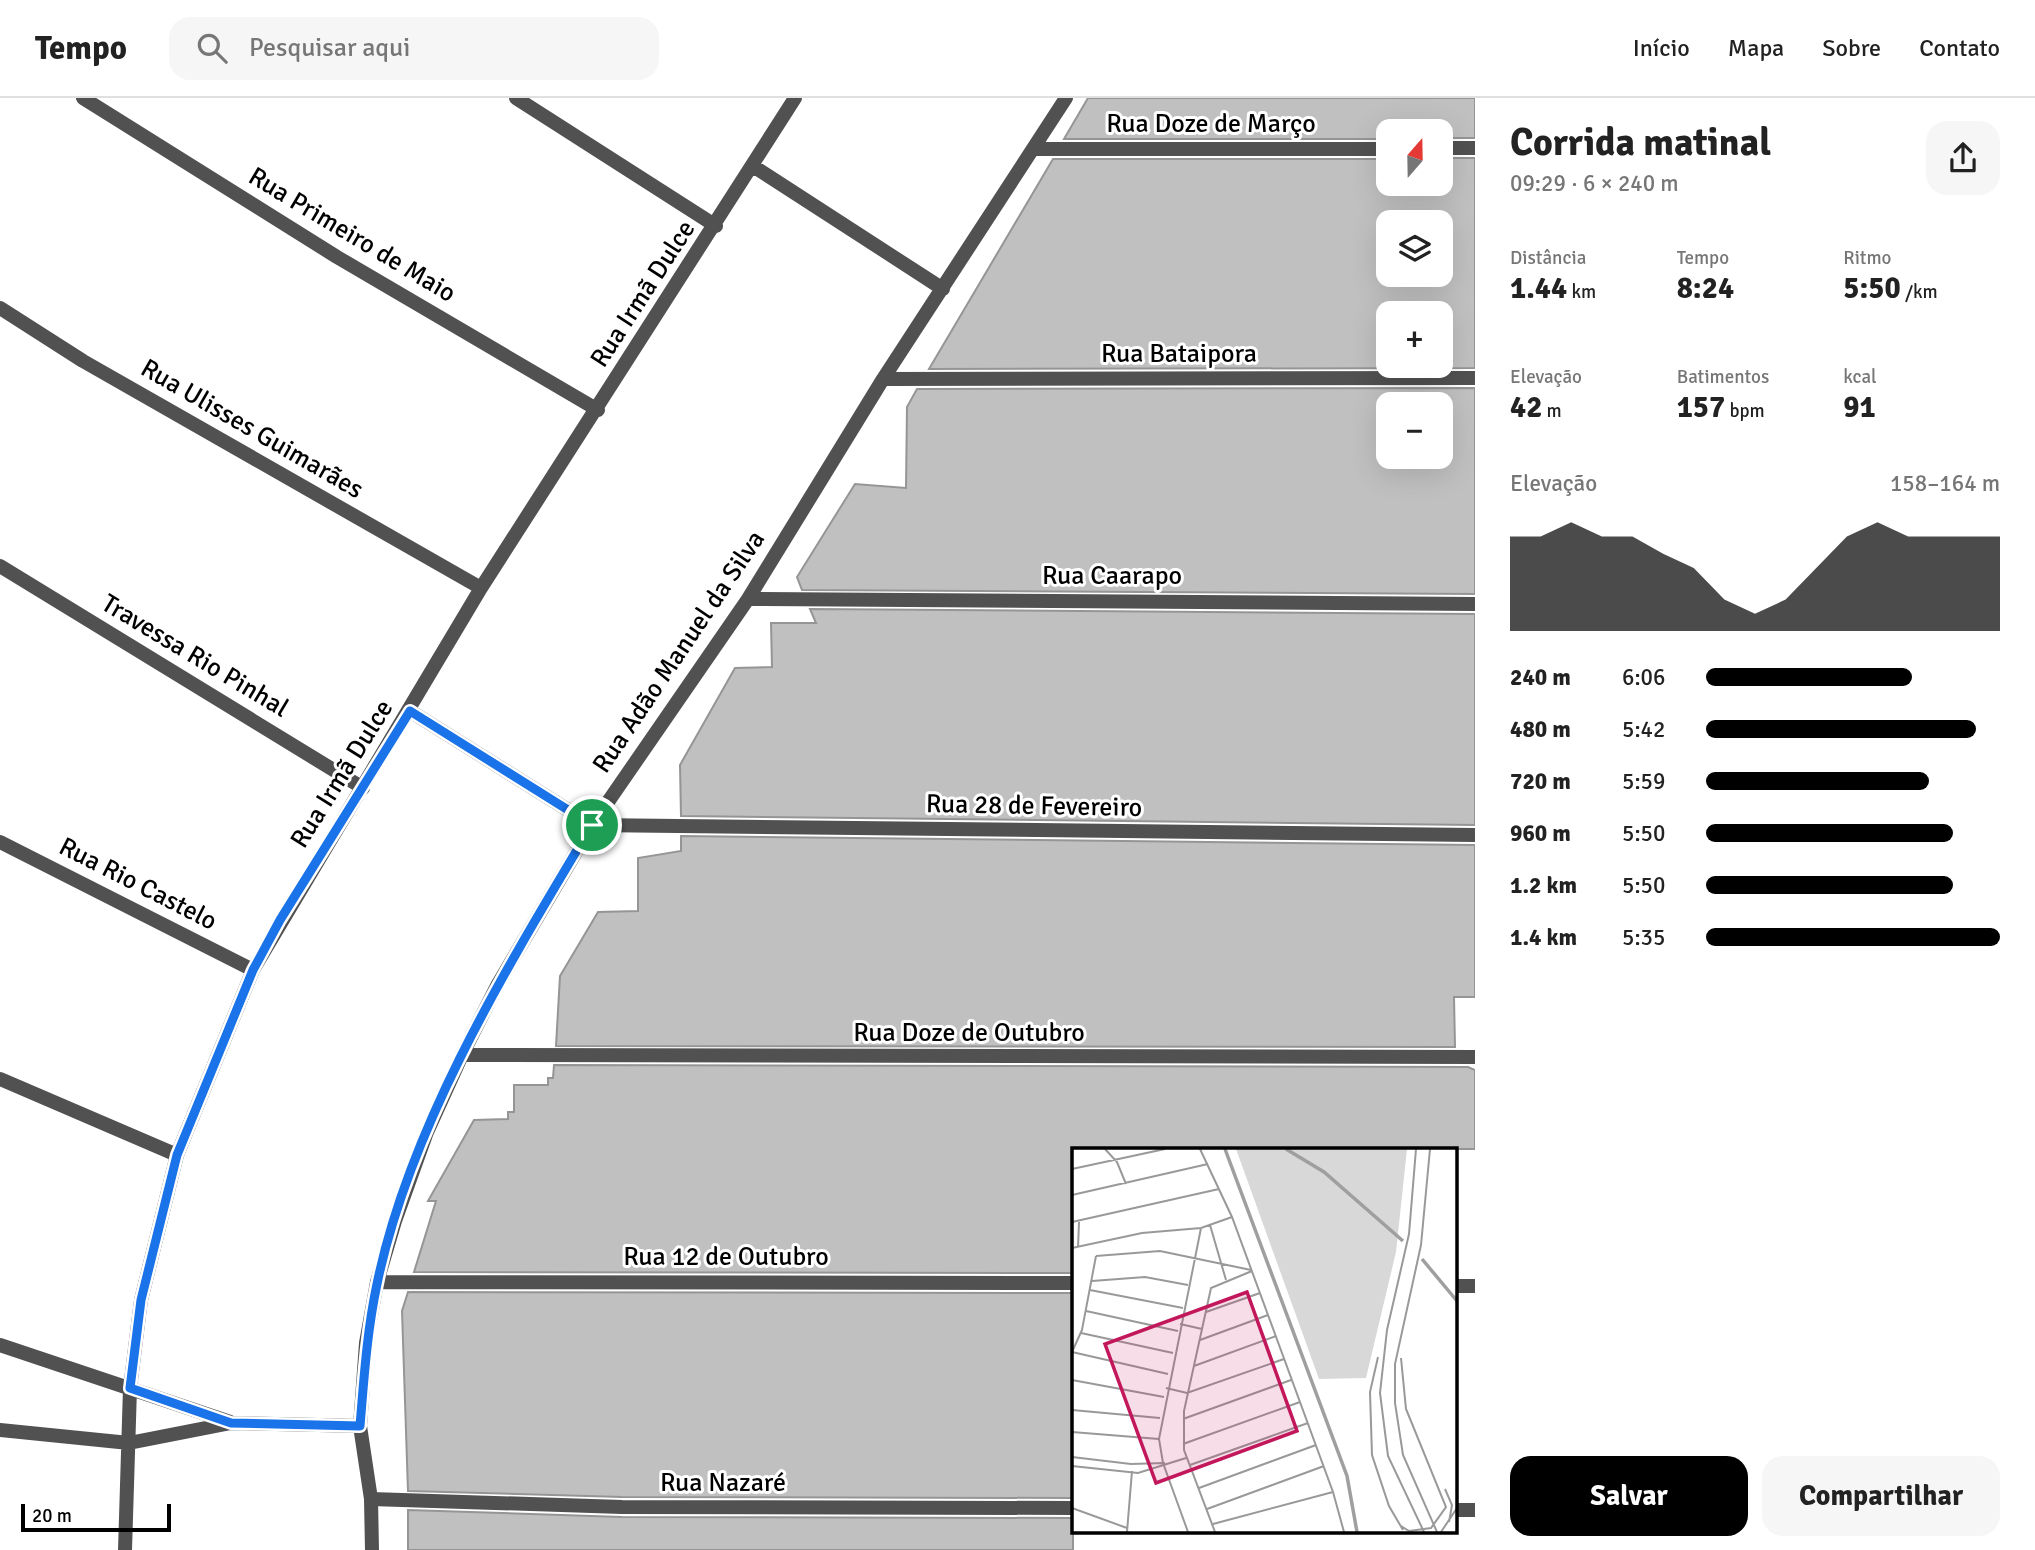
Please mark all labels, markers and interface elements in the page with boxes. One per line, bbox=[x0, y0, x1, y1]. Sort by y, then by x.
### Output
search box bbox=[169, 17, 659, 80]
text: Tempo bbox=[35, 28, 127, 69]
icon: search bbox=[193, 29, 231, 67]
text: Pesquisar aqui bbox=[249, 32, 410, 64]
text: Início bbox=[1633, 33, 1690, 63]
text: Mapa bbox=[1728, 33, 1784, 63]
text: Sobre bbox=[1822, 33, 1881, 63]
text: Contato bbox=[1919, 33, 2000, 63]
street label: Rua Doze de Março bbox=[1106, 108, 1316, 140]
north arrow bbox=[1376, 119, 1452, 196]
map controls bbox=[1376, 119, 1453, 469]
text: Corrida matinal bbox=[1510, 119, 1771, 166]
button: share bbox=[1926, 121, 2000, 195]
street label: Rua Primeiro de Maio bbox=[243, 161, 461, 309]
text: 09:29 · 6 × 240 m bbox=[1510, 169, 1679, 198]
button: layers bbox=[1376, 210, 1453, 287]
street label: Rua Irmã Dulce bbox=[584, 215, 702, 373]
text: Distância bbox=[1510, 246, 1586, 270]
text: Tempo bbox=[1677, 246, 1729, 270]
text: Ritmo bbox=[1843, 246, 1891, 270]
text: 1.44 bbox=[1510, 270, 1567, 307]
text: 8:24 bbox=[1677, 270, 1734, 307]
text: 5:50 bbox=[1843, 270, 1901, 307]
text: km bbox=[1567, 280, 1596, 304]
text: /km bbox=[1901, 280, 1938, 304]
button: + bbox=[1376, 301, 1453, 378]
street label: Rua Bataipora bbox=[1101, 338, 1257, 370]
street label: Rua Ulisses Guimarães bbox=[135, 352, 369, 506]
text: Elevação bbox=[1510, 365, 1582, 389]
text: Batimentos bbox=[1677, 365, 1769, 389]
text: kcal bbox=[1843, 365, 1877, 389]
text: 42 bbox=[1510, 389, 1542, 426]
text: 157 bbox=[1677, 389, 1725, 426]
text: 91 bbox=[1843, 389, 1876, 426]
button: − bbox=[1376, 392, 1453, 469]
text: m bbox=[1542, 399, 1562, 423]
text: bpm bbox=[1725, 399, 1765, 423]
text: Elevação bbox=[1510, 469, 1597, 498]
text: 158–164 m bbox=[1890, 469, 2000, 498]
street label: Rua Adão Manuel da Silva bbox=[586, 525, 772, 779]
street label: Rua Caarapo bbox=[1042, 560, 1182, 592]
street label: Travessa Rio Pinhal bbox=[96, 588, 294, 724]
text: 240 m bbox=[1510, 663, 1571, 692]
text: 6:06 bbox=[1622, 663, 1665, 692]
street label: Rua Irmã Dulce bbox=[284, 694, 400, 854]
text: 480 m bbox=[1510, 715, 1571, 744]
text: 5:42 bbox=[1622, 715, 1665, 744]
text: 720 m bbox=[1510, 767, 1571, 796]
text: 5:59 bbox=[1622, 767, 1665, 796]
street label: Rua 28 de Fevereiro bbox=[926, 788, 1142, 824]
pin bbox=[562, 795, 622, 855]
icon: arrive bbox=[573, 806, 611, 844]
text: 960 m bbox=[1510, 819, 1571, 848]
text: 5:50 bbox=[1622, 819, 1665, 848]
street label: Rua Rio Castelo bbox=[54, 830, 222, 938]
text: 1.2 km bbox=[1510, 871, 1577, 900]
text: 5:50 bbox=[1622, 871, 1665, 900]
text: 1.4 km bbox=[1510, 923, 1577, 952]
text: 5:35 bbox=[1622, 923, 1665, 952]
street label: Rua Doze de Outubro bbox=[853, 1017, 1085, 1049]
inset map bbox=[1072, 1148, 1458, 1532]
street label: Rua 12 de Outubro bbox=[623, 1241, 829, 1273]
button: Salvar bbox=[1510, 1456, 1748, 1536]
button: Compartilhar bbox=[1762, 1456, 2000, 1536]
street label: Rua Nazaré bbox=[660, 1467, 786, 1499]
scale bar bbox=[21, 1501, 172, 1533]
text: 20 m bbox=[32, 1504, 72, 1528]

